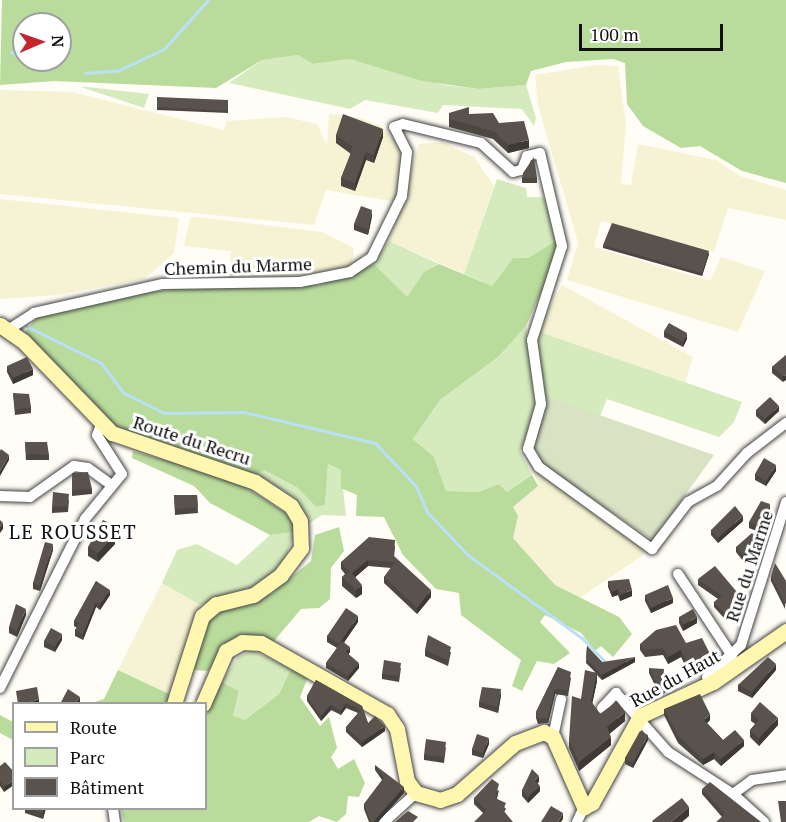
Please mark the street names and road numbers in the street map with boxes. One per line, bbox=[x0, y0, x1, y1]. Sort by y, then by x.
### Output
street label: Chemin du Marme bbox=[164, 253, 312, 279]
street label: Route du Recru bbox=[131, 411, 253, 469]
street label: Rue du Marme bbox=[721, 507, 777, 625]
street label: Rue du Haut bbox=[626, 645, 724, 711]

